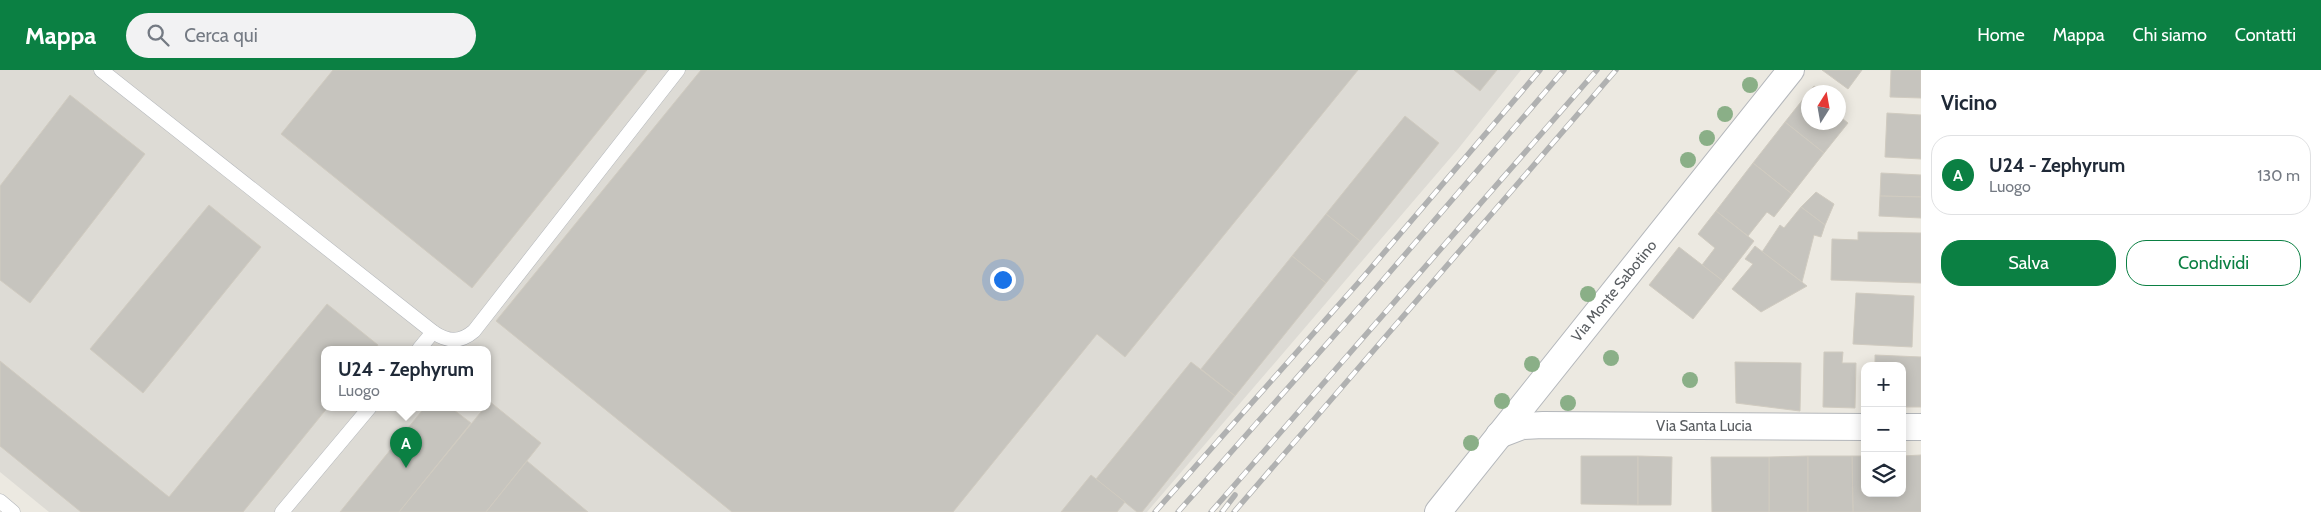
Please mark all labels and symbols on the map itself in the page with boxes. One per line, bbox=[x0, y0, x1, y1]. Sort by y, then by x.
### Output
north arrow bbox=[1801, 85, 1846, 130]
street label: Via Monte Sabotino bbox=[1568, 237, 1660, 345]
your location bbox=[990, 267, 1016, 293]
street label: Via Santa Lucia bbox=[1656, 417, 1753, 435]
pin: A bbox=[390, 427, 422, 468]

